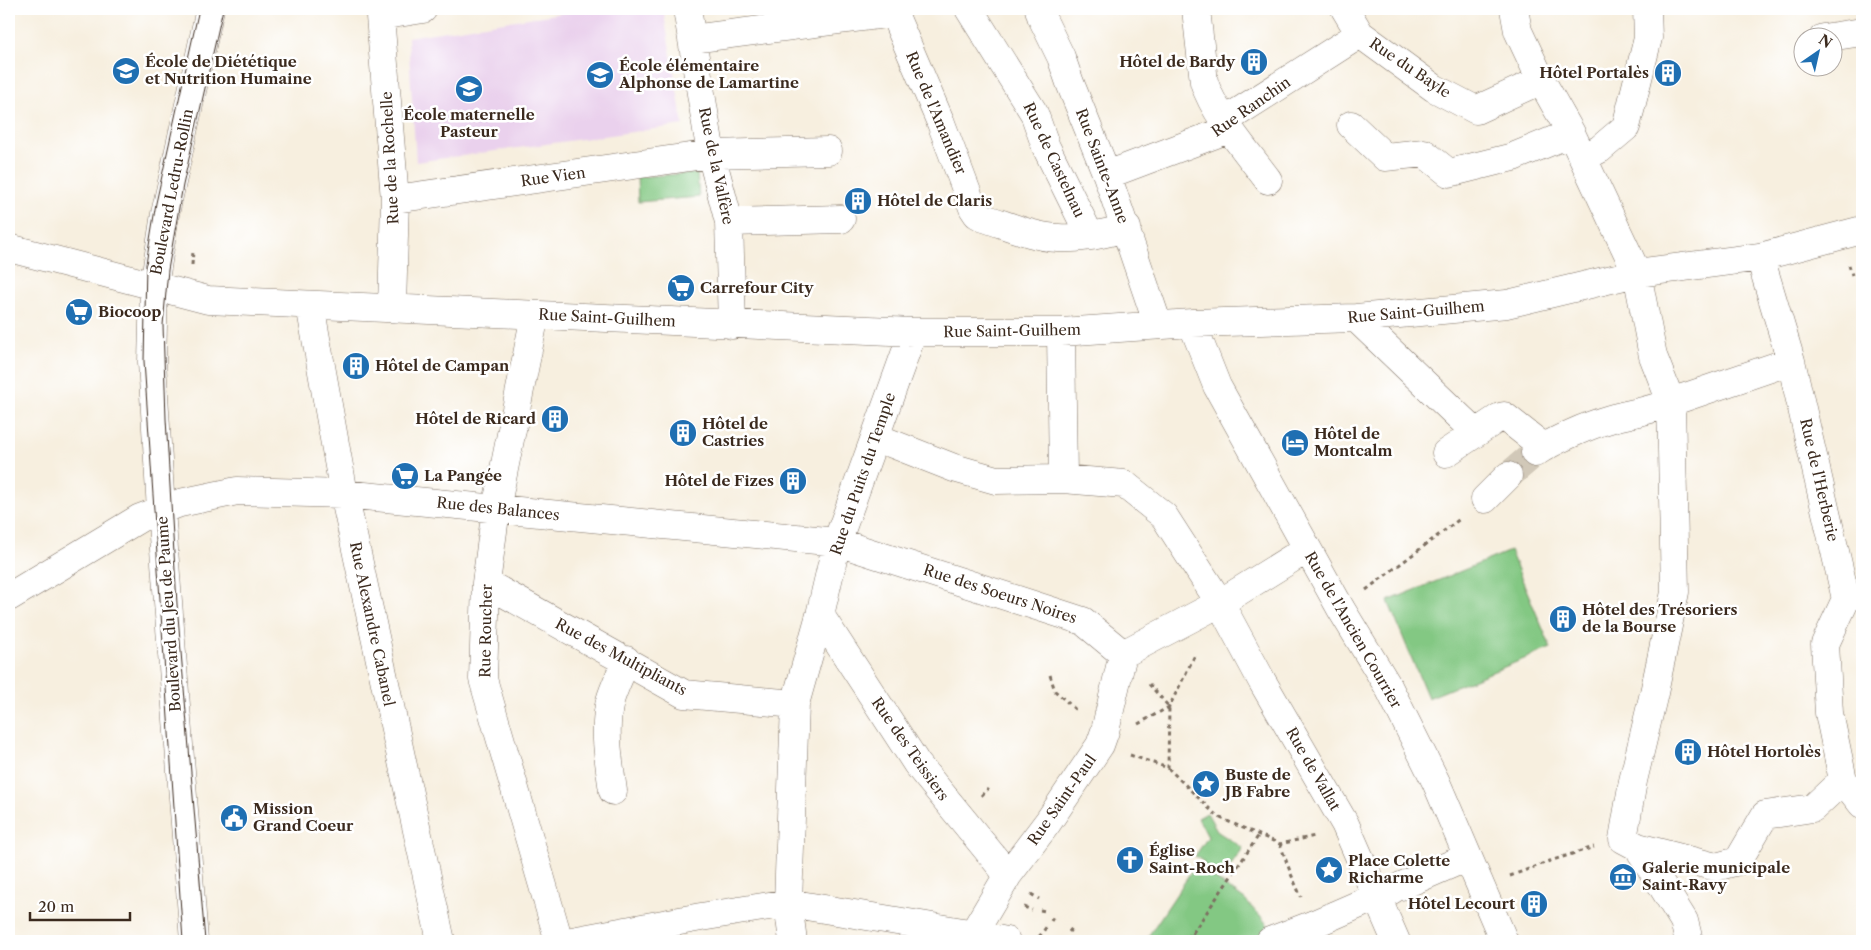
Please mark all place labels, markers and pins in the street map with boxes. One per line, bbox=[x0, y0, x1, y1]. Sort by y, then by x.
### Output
building icon: Hôtel de Bardy bbox=[1239, 47, 1269, 77]
place label: École de Diététique et Nutrition Humaine bbox=[145, 52, 312, 88]
place label: Hôtel de Bardy bbox=[1119, 52, 1236, 71]
school or university icon: École de Diététique et Nutrition Humaine bbox=[111, 56, 141, 86]
place label: École élémentaire Alphonse de Lamartine bbox=[618, 56, 799, 92]
building icon: Hôtel Portalès bbox=[1653, 58, 1683, 88]
school or university icon: École élémentaire Alphonse de Lamartine bbox=[585, 60, 615, 90]
place label: Hôtel Portalès bbox=[1539, 63, 1649, 82]
school or university icon: École maternelle Pasteur bbox=[454, 74, 484, 104]
place label: École maternelle Pasteur bbox=[403, 105, 535, 141]
building icon: Hôtel de Claris bbox=[843, 186, 873, 216]
place label: Hôtel de Claris bbox=[877, 191, 992, 210]
supermarket icon: Carrefour City bbox=[666, 273, 696, 303]
place label: Carrefour City bbox=[700, 278, 814, 297]
supermarket icon: Biocoop bbox=[64, 297, 94, 327]
place label: Biocoop bbox=[98, 302, 161, 321]
building icon: Hôtel de Campan bbox=[341, 351, 371, 381]
place label: Hôtel de Campan bbox=[375, 356, 510, 375]
building icon: Hôtel de Ricard bbox=[540, 404, 570, 434]
place label: Hôtel de Ricard bbox=[415, 409, 536, 428]
place label: Hôtel de Castries bbox=[702, 414, 768, 450]
building icon: Hôtel de Castries bbox=[668, 418, 698, 448]
place label: Hôtel de Montcalm bbox=[1314, 424, 1393, 460]
hotel icon: Hôtel de Montcalm bbox=[1280, 428, 1310, 458]
supermarket icon: La Pangée bbox=[390, 461, 420, 491]
place label: La Pangée bbox=[424, 466, 502, 485]
building icon: Hôtel de Fizes bbox=[778, 466, 808, 496]
place label: Hôtel de Fizes bbox=[664, 471, 774, 490]
place label: Hôtel des Trésoriers de la Bourse bbox=[1582, 600, 1738, 636]
building icon: Hôtel des Trésoriers de la Bourse bbox=[1548, 604, 1578, 634]
building icon: Hôtel Hortolès bbox=[1673, 737, 1703, 767]
place label: Hôtel Hortolès bbox=[1707, 742, 1821, 761]
place label: Buste de JB Fabre bbox=[1222, 765, 1291, 801]
place icon: Buste de JB Fabre bbox=[1191, 769, 1221, 799]
place label: Mission Grand Coeur bbox=[253, 799, 354, 835]
public building icon: Mission Grand Coeur bbox=[219, 803, 249, 833]
place label: Église Saint-Roch bbox=[1149, 841, 1236, 877]
church icon: Église Saint-Roch bbox=[1115, 845, 1145, 875]
place label: Place Colette Richarme bbox=[1348, 851, 1450, 887]
place icon: Place Colette Richarme bbox=[1314, 855, 1344, 885]
place label: Galerie municipale Saint-Ravy bbox=[1642, 858, 1790, 894]
museum icon: Galerie municipale Saint-Ravy bbox=[1608, 862, 1638, 892]
building icon: Hôtel Lecourt bbox=[1519, 889, 1549, 919]
place label: Hôtel Lecourt bbox=[1408, 894, 1515, 913]

